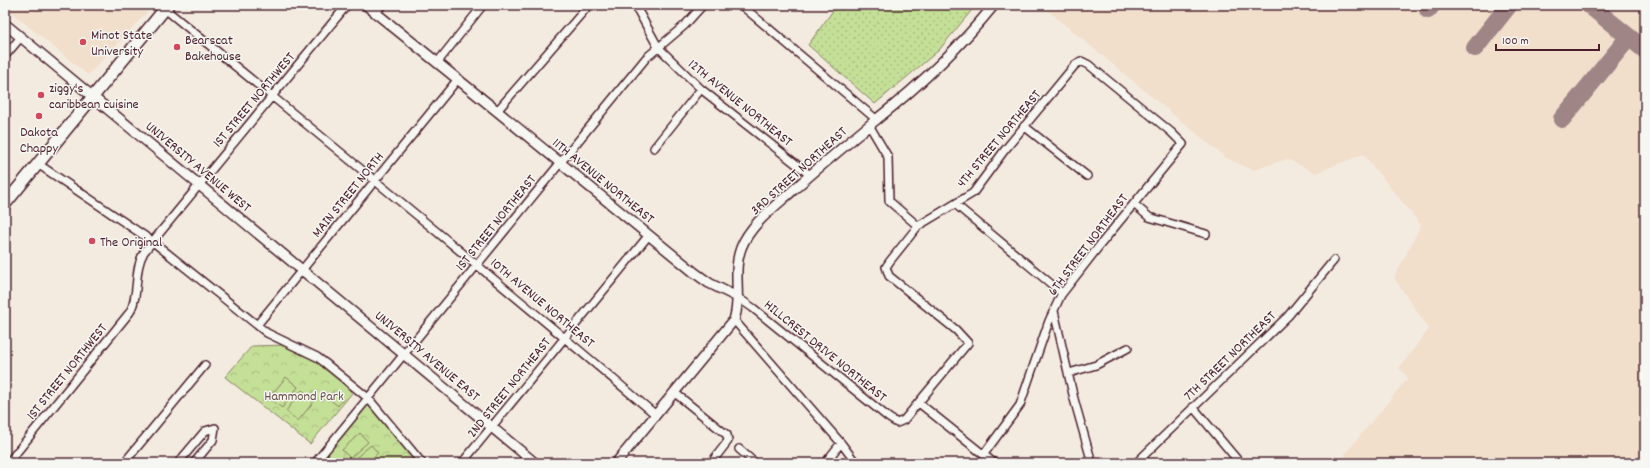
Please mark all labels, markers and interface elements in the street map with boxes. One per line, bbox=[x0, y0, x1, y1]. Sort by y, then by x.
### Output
place label: Minot State University bbox=[91, 26, 152, 62]
scale bar bbox=[1496, 26, 1599, 52]
place label: Bearscat Bakehouse bbox=[185, 31, 241, 67]
text: 100 m bbox=[1502, 33, 1529, 50]
marker: Minot State University bbox=[78, 37, 88, 47]
marker: Bearscat Bakehouse bbox=[172, 42, 182, 52]
street label: 1ST STREET NORTHWEST bbox=[209, 48, 301, 152]
street label: 12TH AVENUE NORTHEAST bbox=[683, 55, 797, 152]
place label: ziggy's caribbean cuisine bbox=[49, 79, 139, 115]
street label: 4TH STREET NORTHEAST bbox=[953, 86, 1047, 193]
marker: ziggy's caribbean cuisine bbox=[36, 90, 46, 100]
marker: Dakota Chappy bbox=[34, 111, 44, 121]
street label: UNIVERSITY AVENUE WEST bbox=[141, 117, 255, 218]
street label: 3RD STREET NORTHEAST bbox=[747, 122, 852, 220]
place label: Dakota Chappy bbox=[20, 123, 59, 159]
street label: 11TH AVENUE NORTHEAST bbox=[547, 134, 658, 229]
street label: MAIN STREET NORTH bbox=[308, 148, 389, 242]
street label: 1ST STREET NORTHEAST bbox=[452, 171, 542, 276]
street label: 6TH STREET NORTHEAST bbox=[1044, 190, 1134, 300]
place label: The Original bbox=[100, 233, 163, 253]
marker: The Original bbox=[87, 236, 97, 246]
street label: 10TH AVENUE NORTHEAST bbox=[485, 254, 599, 354]
street label: HILLCREST DRIVE NORTHEAST bbox=[759, 296, 891, 408]
street label: UNIVERSITY AVENUE EAST bbox=[370, 306, 484, 407]
street label: 7TH STREET NORTHEAST bbox=[1180, 307, 1281, 406]
street label: 1ST STREET NORTHWEST bbox=[22, 319, 113, 425]
street label: 2ND STREET NORTHEAST bbox=[463, 334, 557, 443]
park label: Hammond Park bbox=[264, 387, 344, 407]

